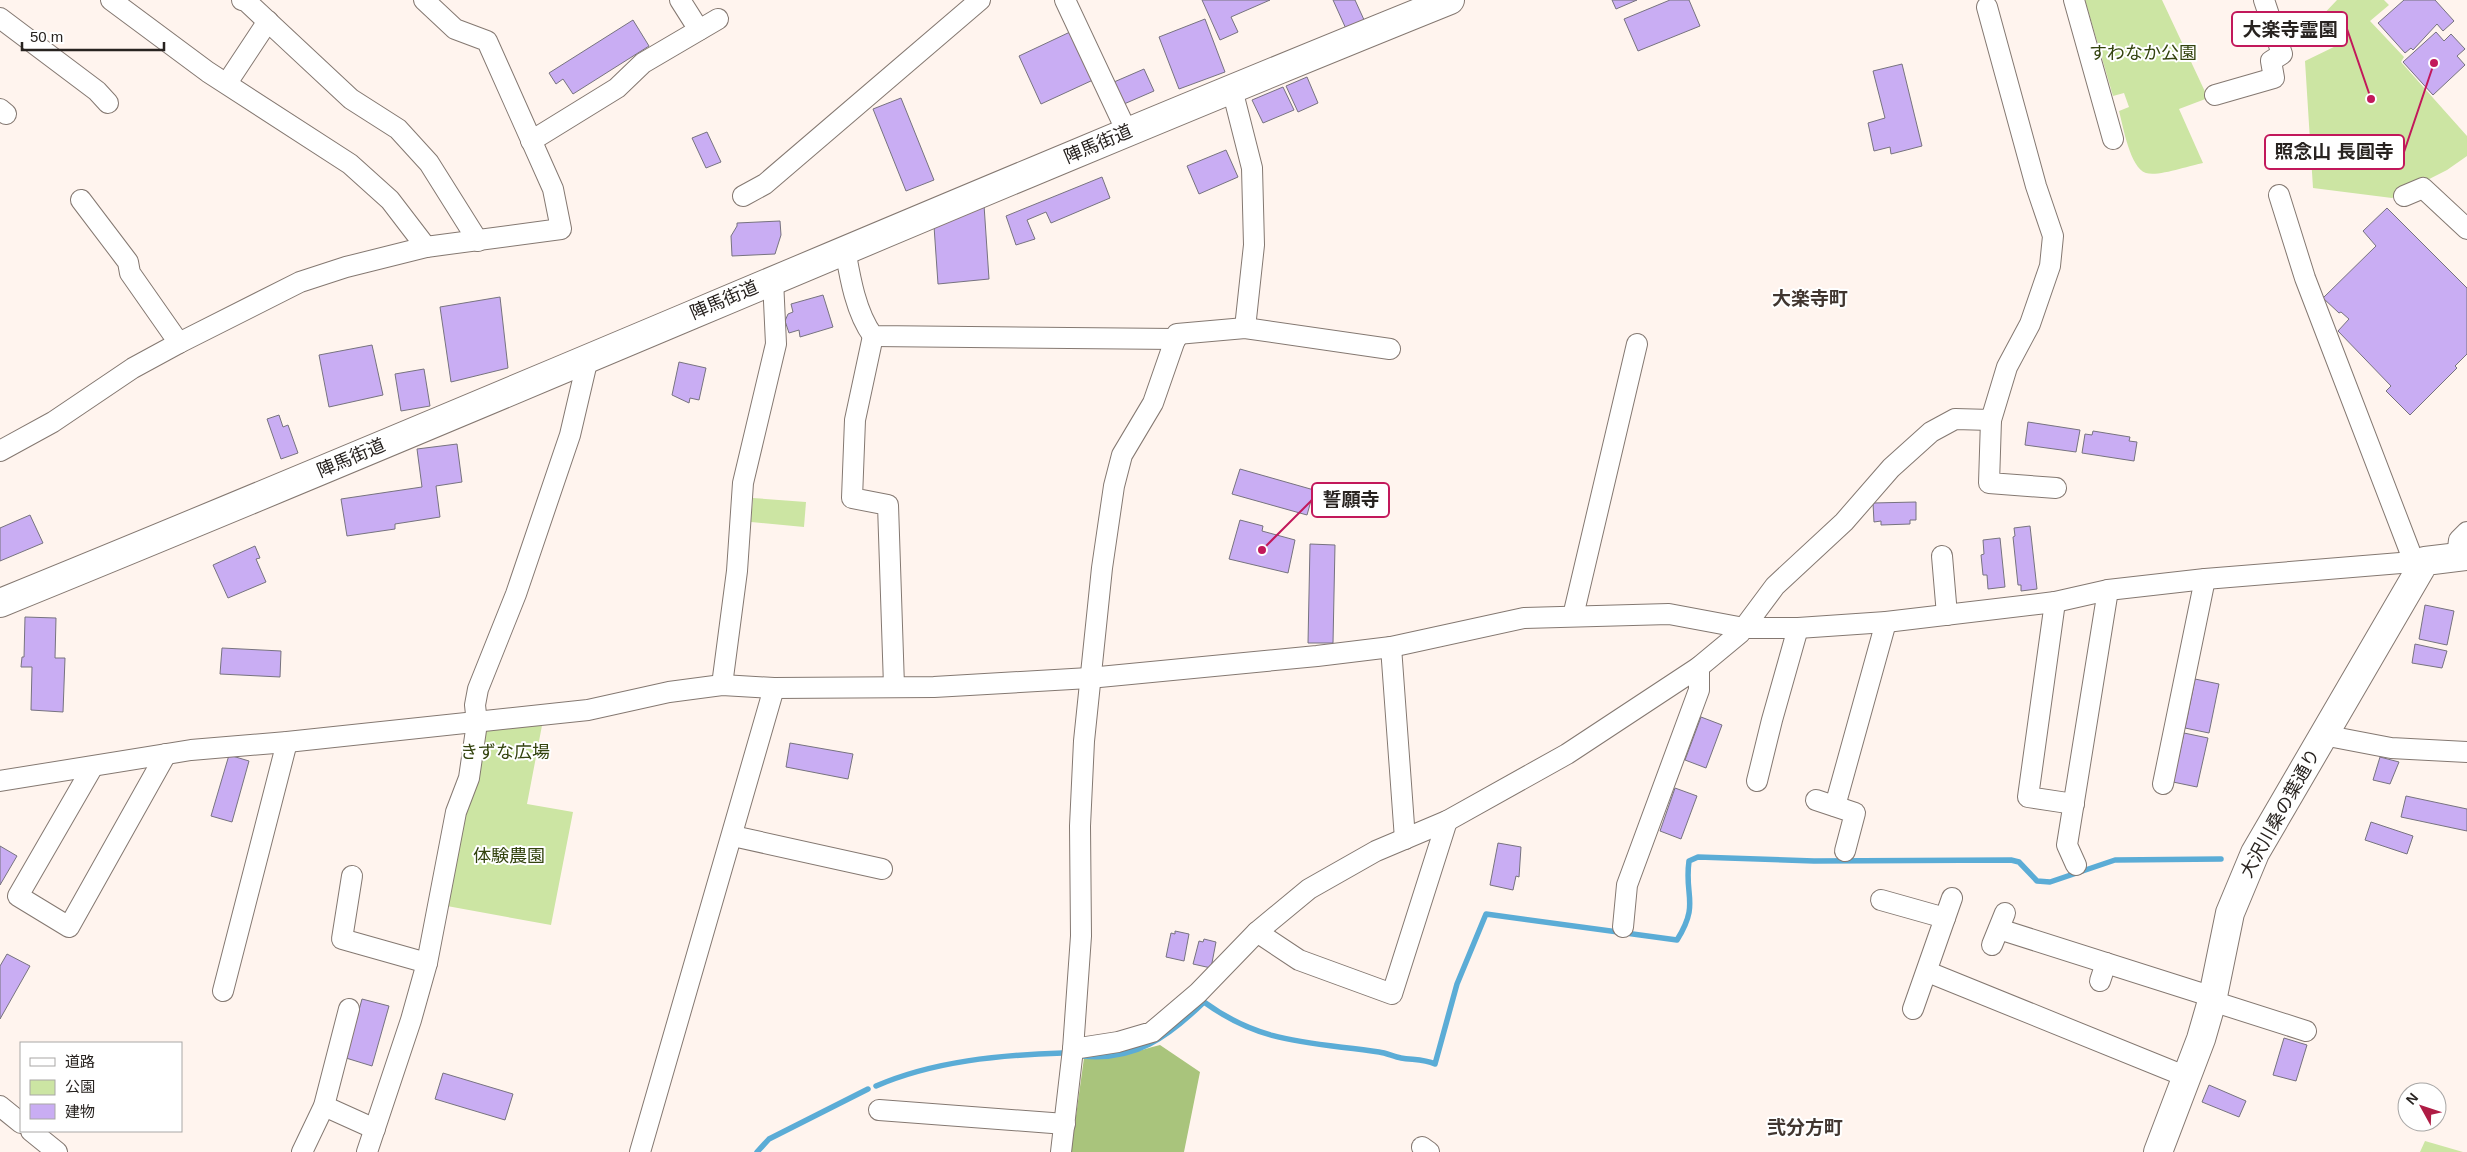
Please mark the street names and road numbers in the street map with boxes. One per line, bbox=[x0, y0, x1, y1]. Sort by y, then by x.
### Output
street label: 陣馬街道 bbox=[1061, 121, 1135, 167]
street label: 陣馬街道 bbox=[687, 277, 761, 323]
street label: 陣馬街道 bbox=[314, 435, 388, 481]
street label: 大沢川桑の葉通り bbox=[2236, 745, 2324, 881]

